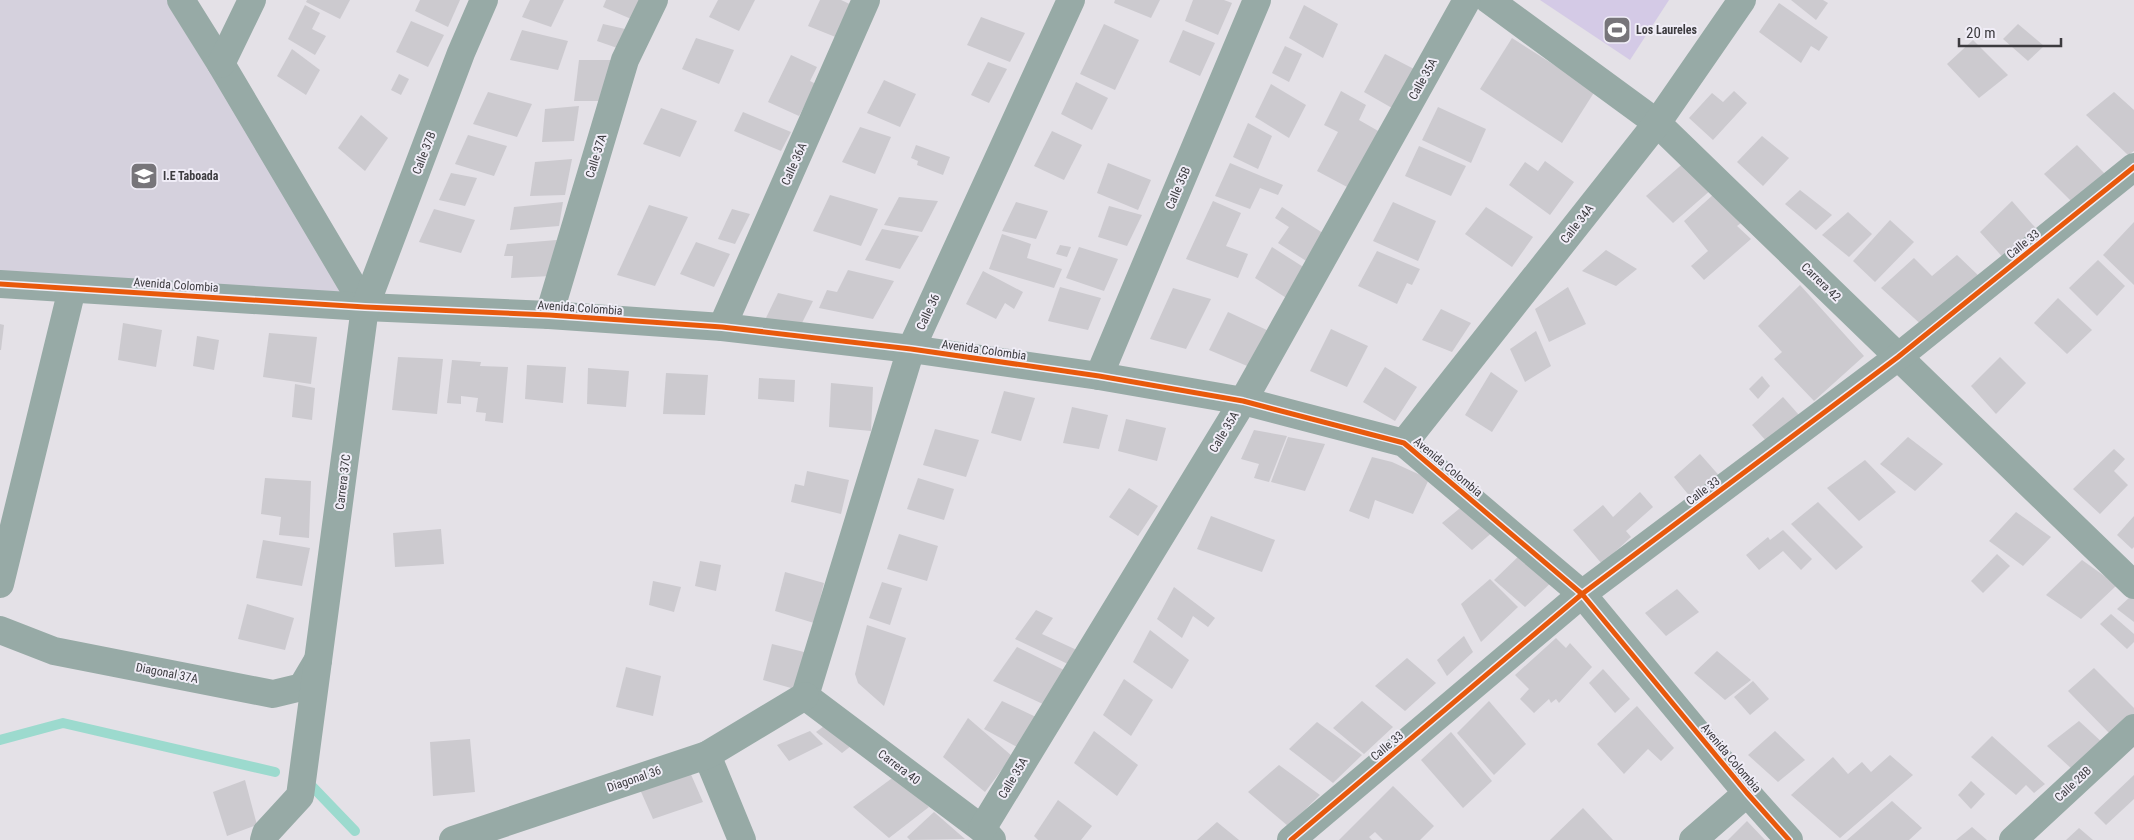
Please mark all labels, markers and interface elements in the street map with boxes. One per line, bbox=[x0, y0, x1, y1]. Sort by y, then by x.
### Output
sports icon: Los Laureles bbox=[1602, 15, 1632, 45]
scale bar bbox=[1959, 15, 2062, 47]
place label: Los Laureles bbox=[1636, 23, 1698, 37]
text: 20 m bbox=[1966, 24, 1996, 42]
street label: Calle 35A bbox=[1406, 56, 1440, 102]
street label: Calle 37B bbox=[409, 130, 439, 176]
street label: Calle 37A bbox=[583, 132, 609, 180]
street label: Calle 36A bbox=[778, 140, 810, 188]
school or university icon: I.E Taboada bbox=[129, 161, 159, 191]
street label: Calle 35B bbox=[1163, 165, 1193, 211]
place label: I.E Taboada bbox=[163, 169, 219, 183]
street label: Calle 34A bbox=[1558, 202, 1596, 246]
street label: Calle 33 bbox=[2004, 226, 2042, 261]
street label: Carrera 42 bbox=[1798, 260, 1844, 304]
street label: Avenida Colombia bbox=[133, 275, 219, 295]
street label: Calle 36 bbox=[914, 292, 942, 332]
street label: Avenida Colombia bbox=[537, 298, 623, 318]
street label: Avenida Colombia bbox=[941, 337, 1028, 363]
street label: Calle 35A bbox=[1206, 409, 1242, 455]
street label: Avenida Colombia bbox=[1411, 434, 1485, 500]
street label: Carrera 37C bbox=[333, 453, 353, 511]
street label: Calle 33 bbox=[1683, 474, 1723, 508]
street label: Diagonal 37A bbox=[135, 660, 199, 686]
street label: Avenida Colombia bbox=[1698, 721, 1764, 795]
street label: Calle 33 bbox=[1368, 728, 1406, 764]
street label: Carrera 40 bbox=[875, 747, 923, 787]
street label: Calle 35A bbox=[995, 755, 1031, 801]
street label: Diagonal 36 bbox=[605, 763, 663, 795]
street label: Calle 28B bbox=[2052, 764, 2094, 804]

